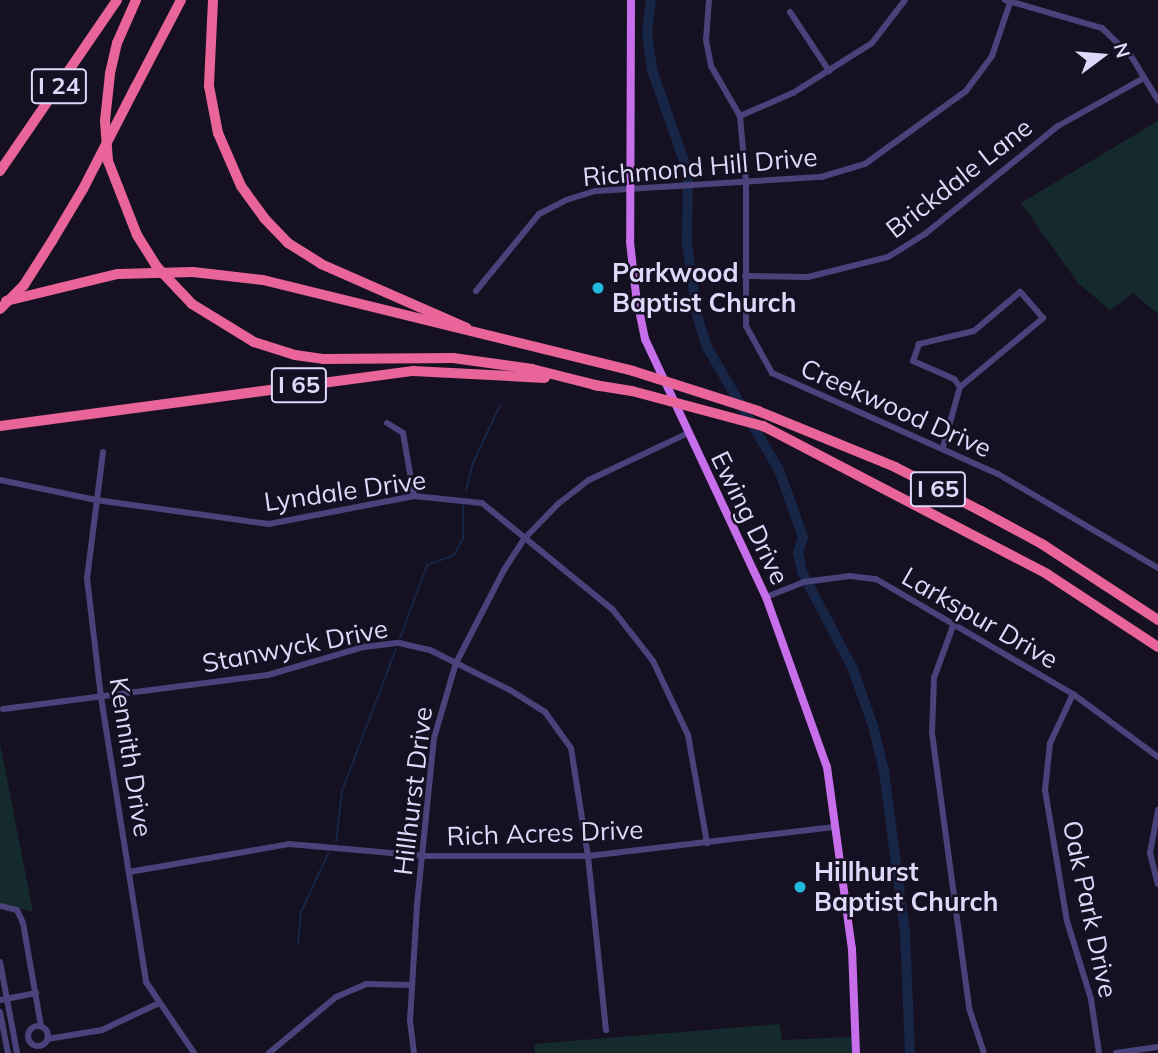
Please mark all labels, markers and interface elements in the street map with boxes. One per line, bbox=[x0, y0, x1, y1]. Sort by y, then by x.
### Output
north arrow bbox=[1067, 21, 1137, 91]
text: N bbox=[1109, 40, 1136, 60]
road number: I 24 bbox=[29, 66, 89, 106]
street label: Brickdale Lane bbox=[880, 111, 1038, 245]
street label: Richmond Hill Drive bbox=[581, 141, 819, 193]
place label: Parkwood Baptist Church bbox=[612, 257, 796, 318]
marker: Parkwood Baptist Church bbox=[590, 280, 606, 296]
street label: Creekwood Drive bbox=[796, 352, 996, 464]
road number: I 65 bbox=[269, 364, 329, 406]
street label: Ewing Drive bbox=[704, 446, 796, 590]
street label: Lyndale Drive bbox=[262, 464, 428, 518]
road number: I 65 bbox=[908, 468, 968, 510]
street label: Larkspur Drive bbox=[896, 561, 1064, 675]
street label: Stanwyck Drive bbox=[200, 613, 390, 679]
street label: Kennith Drive bbox=[103, 675, 159, 839]
street label: Hillhurst Drive bbox=[387, 705, 439, 877]
street label: Rich Acres Drive bbox=[446, 814, 644, 852]
street label: Oak Park Drive bbox=[1056, 818, 1124, 1000]
place label: Hillhurst Baptist Church bbox=[814, 856, 998, 917]
marker: Hillhurst Baptist Church bbox=[792, 879, 808, 895]

